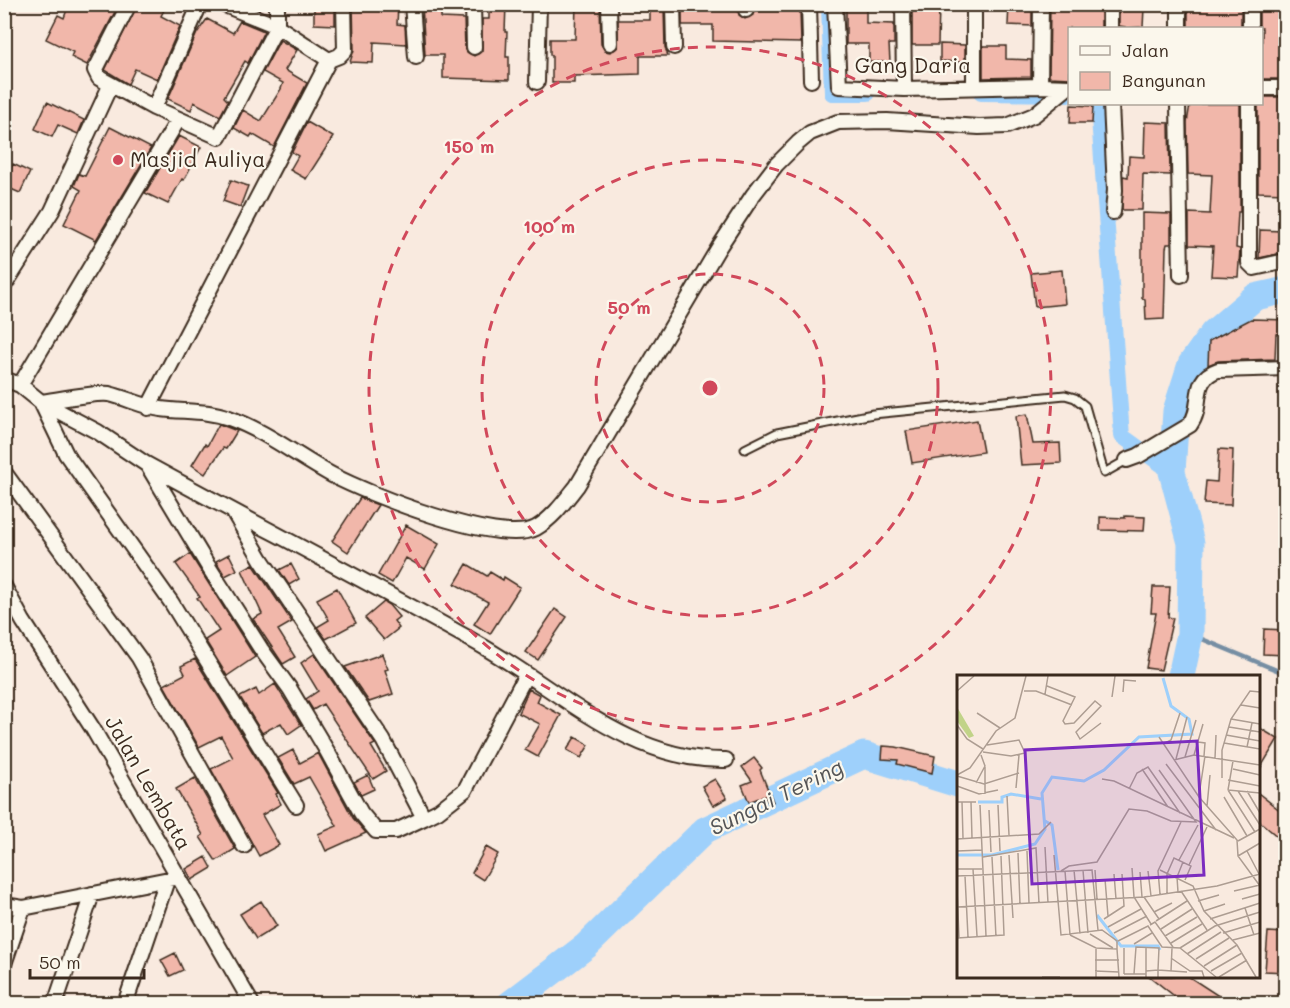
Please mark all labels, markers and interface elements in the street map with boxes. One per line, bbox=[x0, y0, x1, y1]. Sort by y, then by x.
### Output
legend bbox=[1068, 27, 1263, 105]
text: Jalan bbox=[1122, 38, 1169, 62]
street label: Gang Daria bbox=[855, 51, 971, 78]
text: Bangunan bbox=[1122, 68, 1206, 92]
text: 150 m bbox=[444, 134, 494, 158]
place label: Masjid Auliya bbox=[130, 145, 265, 172]
marker: Masjid Auliya bbox=[111, 153, 125, 167]
text: 100 m bbox=[523, 214, 575, 238]
text: 50 m bbox=[608, 295, 650, 319]
centre of rings bbox=[700, 378, 720, 398]
inset map bbox=[957, 675, 1260, 978]
street label: Jalan Lembata bbox=[100, 710, 199, 854]
water label: Sungai Tering bbox=[704, 752, 848, 841]
scale bar bbox=[30, 942, 144, 980]
text: 50 m bbox=[39, 950, 81, 974]

